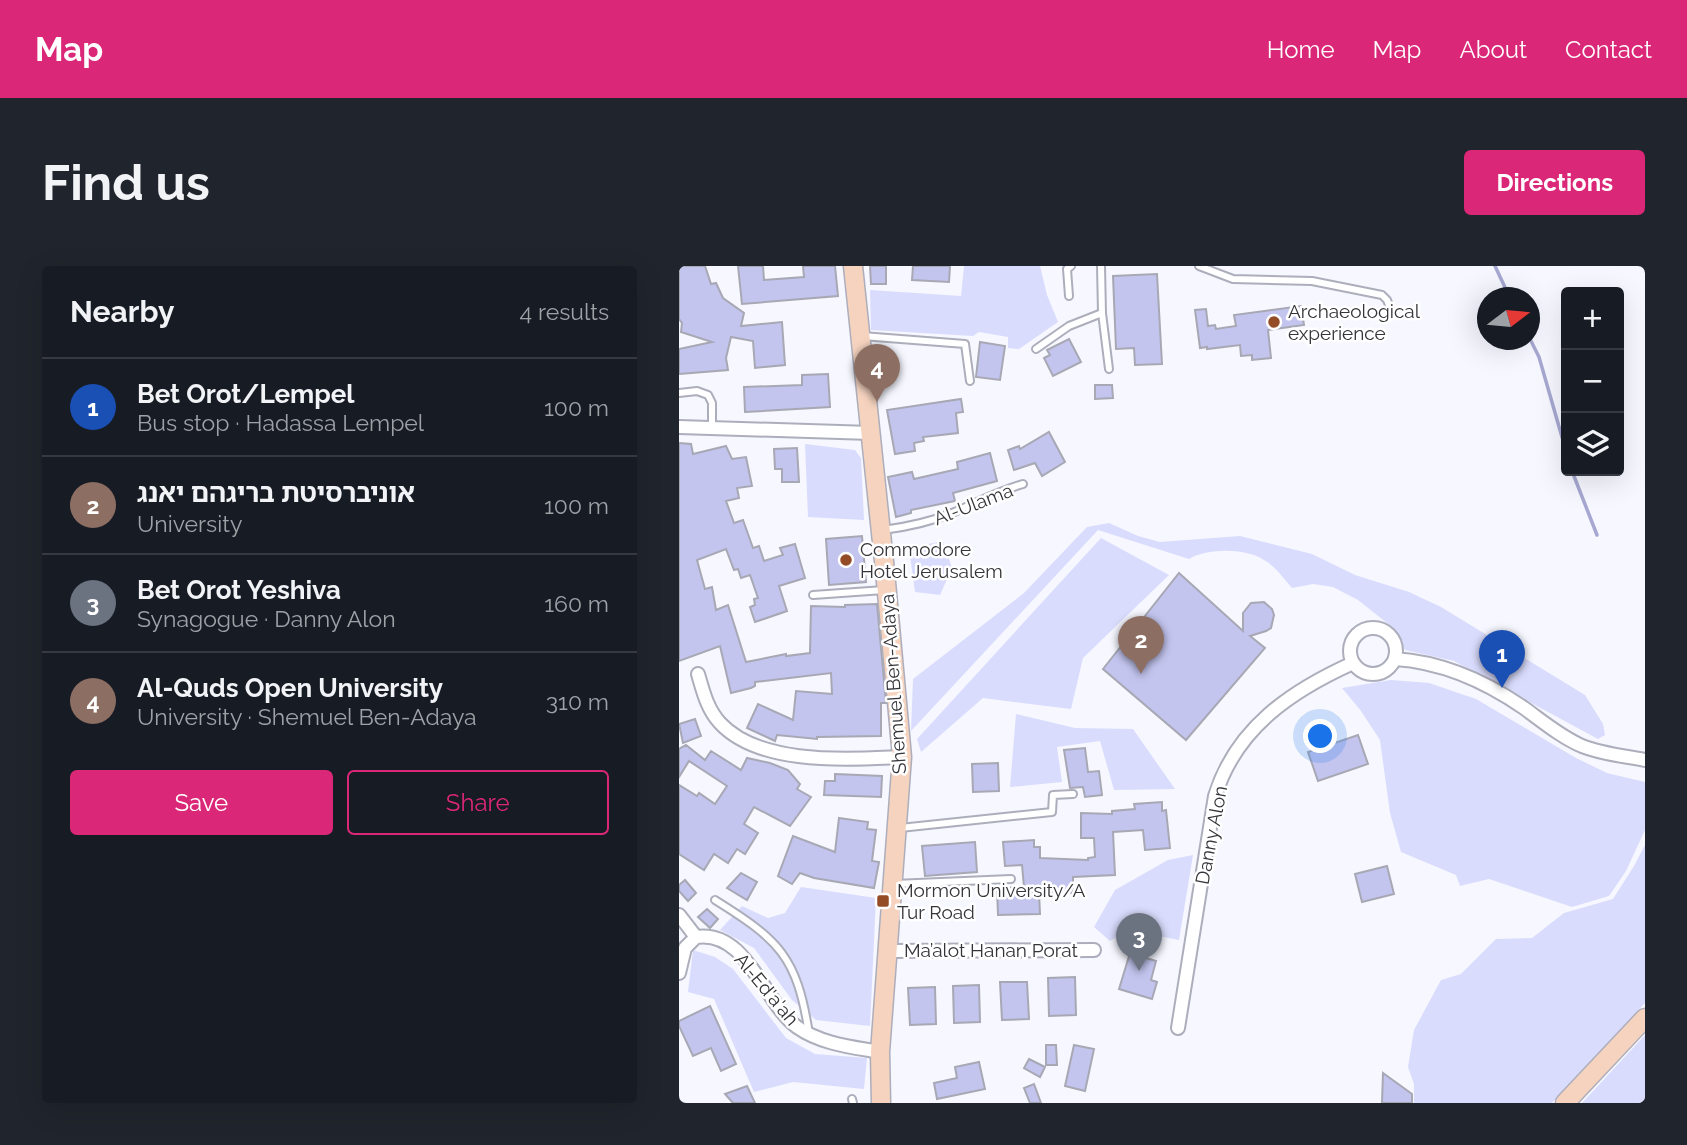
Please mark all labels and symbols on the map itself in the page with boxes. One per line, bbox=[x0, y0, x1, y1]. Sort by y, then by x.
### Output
north arrow bbox=[1477, 287, 1540, 350]
place label: Archaeological experience bbox=[1288, 300, 1421, 344]
marker: Archaeological experience bbox=[1266, 314, 1282, 330]
pin: 4 bbox=[854, 344, 900, 402]
street label: Al-Ulama bbox=[930, 479, 1016, 529]
place label: Commodore Hotel Jerusalem bbox=[860, 538, 1003, 582]
marker: Commodore Hotel Jerusalem bbox=[838, 552, 854, 568]
street label: Shemuel Ben-Adaya bbox=[876, 593, 910, 775]
pin: 2 bbox=[1118, 616, 1164, 674]
pin: 1 bbox=[1479, 630, 1525, 688]
your location bbox=[1303, 719, 1337, 753]
street label: Danny Alon bbox=[1191, 784, 1231, 886]
place label: Mormon University/A Tur Road bbox=[897, 879, 1085, 923]
marker: Mormon University/A Tur Road bbox=[875, 893, 891, 909]
pin: 3 bbox=[1116, 913, 1162, 971]
street label: Ma’alot Hanan Porat bbox=[904, 939, 1079, 961]
street label: Al-Ed'a'ah bbox=[730, 948, 804, 1030]

